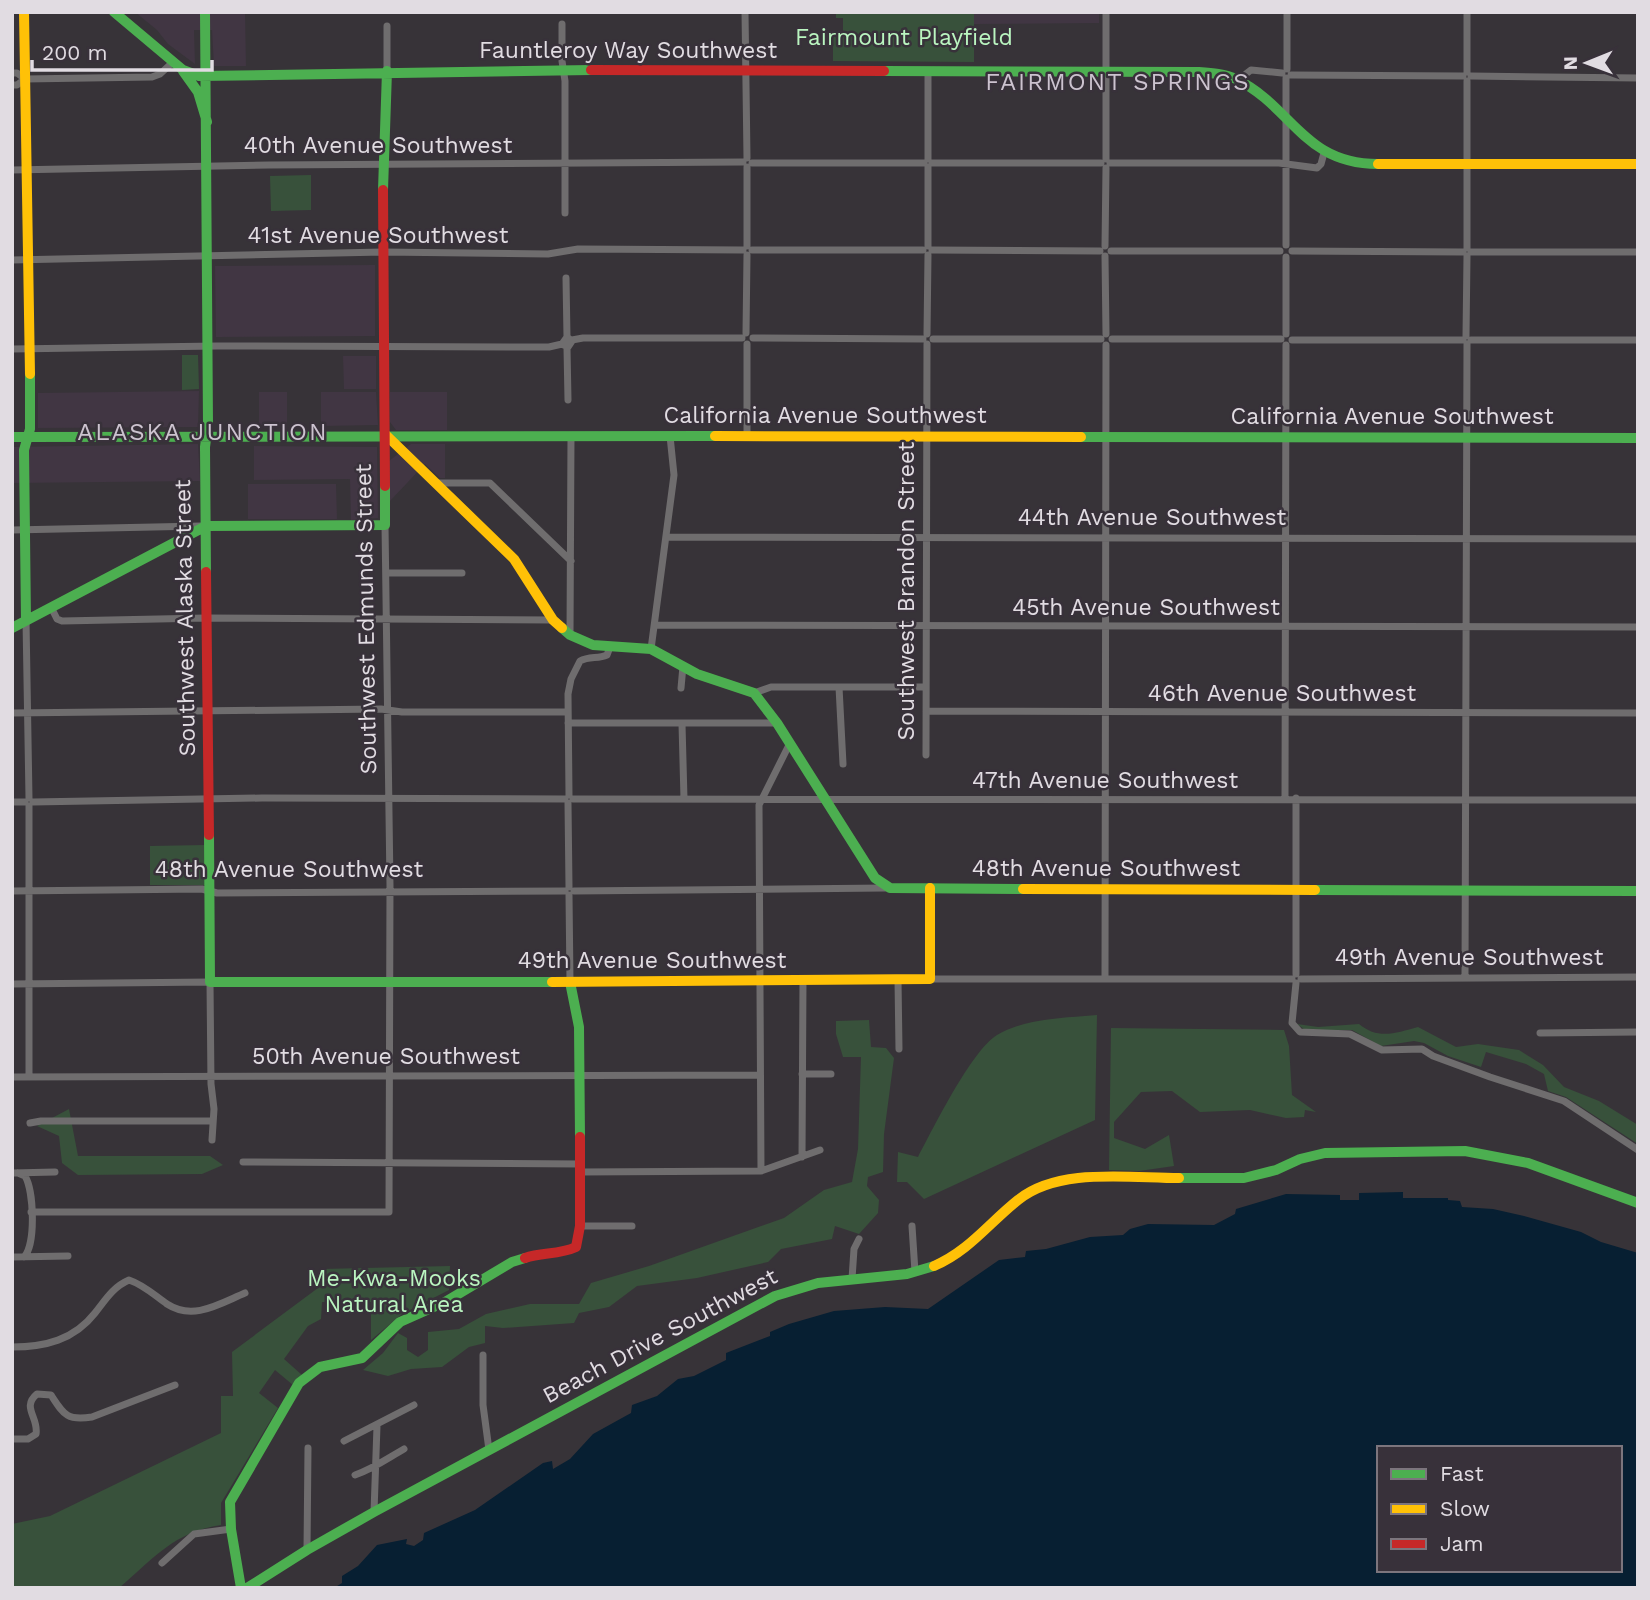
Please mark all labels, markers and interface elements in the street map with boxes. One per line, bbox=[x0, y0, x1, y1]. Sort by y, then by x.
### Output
park label: Fairmount Playfield bbox=[795, 24, 1013, 51]
scale bar bbox=[32, 28, 212, 72]
north arrow bbox=[1552, 28, 1622, 98]
street label: Fauntleroy Way Southwest bbox=[479, 37, 777, 64]
text: 200 m bbox=[42, 40, 108, 65]
text: N bbox=[1559, 56, 1582, 71]
district label: FAIRMONT SPRINGS bbox=[985, 68, 1251, 96]
street label: 40th Avenue Southwest bbox=[244, 132, 513, 159]
street label: 41st Avenue Southwest bbox=[248, 222, 509, 249]
street label: California Avenue Southwest bbox=[663, 402, 987, 429]
street label: California Avenue Southwest bbox=[1230, 403, 1554, 430]
district label: ALASKA JUNCTION bbox=[77, 418, 329, 446]
street label: Southwest Brandon Street bbox=[893, 441, 920, 741]
street label: Southwest Edmunds Street bbox=[350, 463, 382, 775]
street label: Southwest Alaska Street bbox=[169, 479, 201, 757]
street label: 44th Avenue Southwest bbox=[1018, 504, 1287, 531]
street label: 45th Avenue Southwest bbox=[1012, 594, 1280, 621]
street label: 46th Avenue Southwest bbox=[1148, 680, 1417, 707]
street label: 47th Avenue Southwest bbox=[972, 767, 1238, 794]
street label: 48th Avenue Southwest bbox=[972, 855, 1241, 882]
street label: 48th Avenue Southwest bbox=[155, 856, 424, 883]
street label: 49th Avenue Southwest bbox=[1335, 944, 1604, 971]
street label: 49th Avenue Southwest bbox=[518, 947, 787, 974]
street label: 50th Avenue Southwest bbox=[252, 1043, 520, 1070]
street label: Beach Drive Southwest bbox=[538, 1262, 782, 1409]
park label: Me-Kwa-Mooks Natural Area bbox=[307, 1265, 481, 1318]
legend bbox=[1377, 1446, 1622, 1572]
text: Fast bbox=[1440, 1461, 1484, 1486]
text: Slow bbox=[1440, 1496, 1490, 1521]
text: Jam bbox=[1440, 1531, 1483, 1556]

